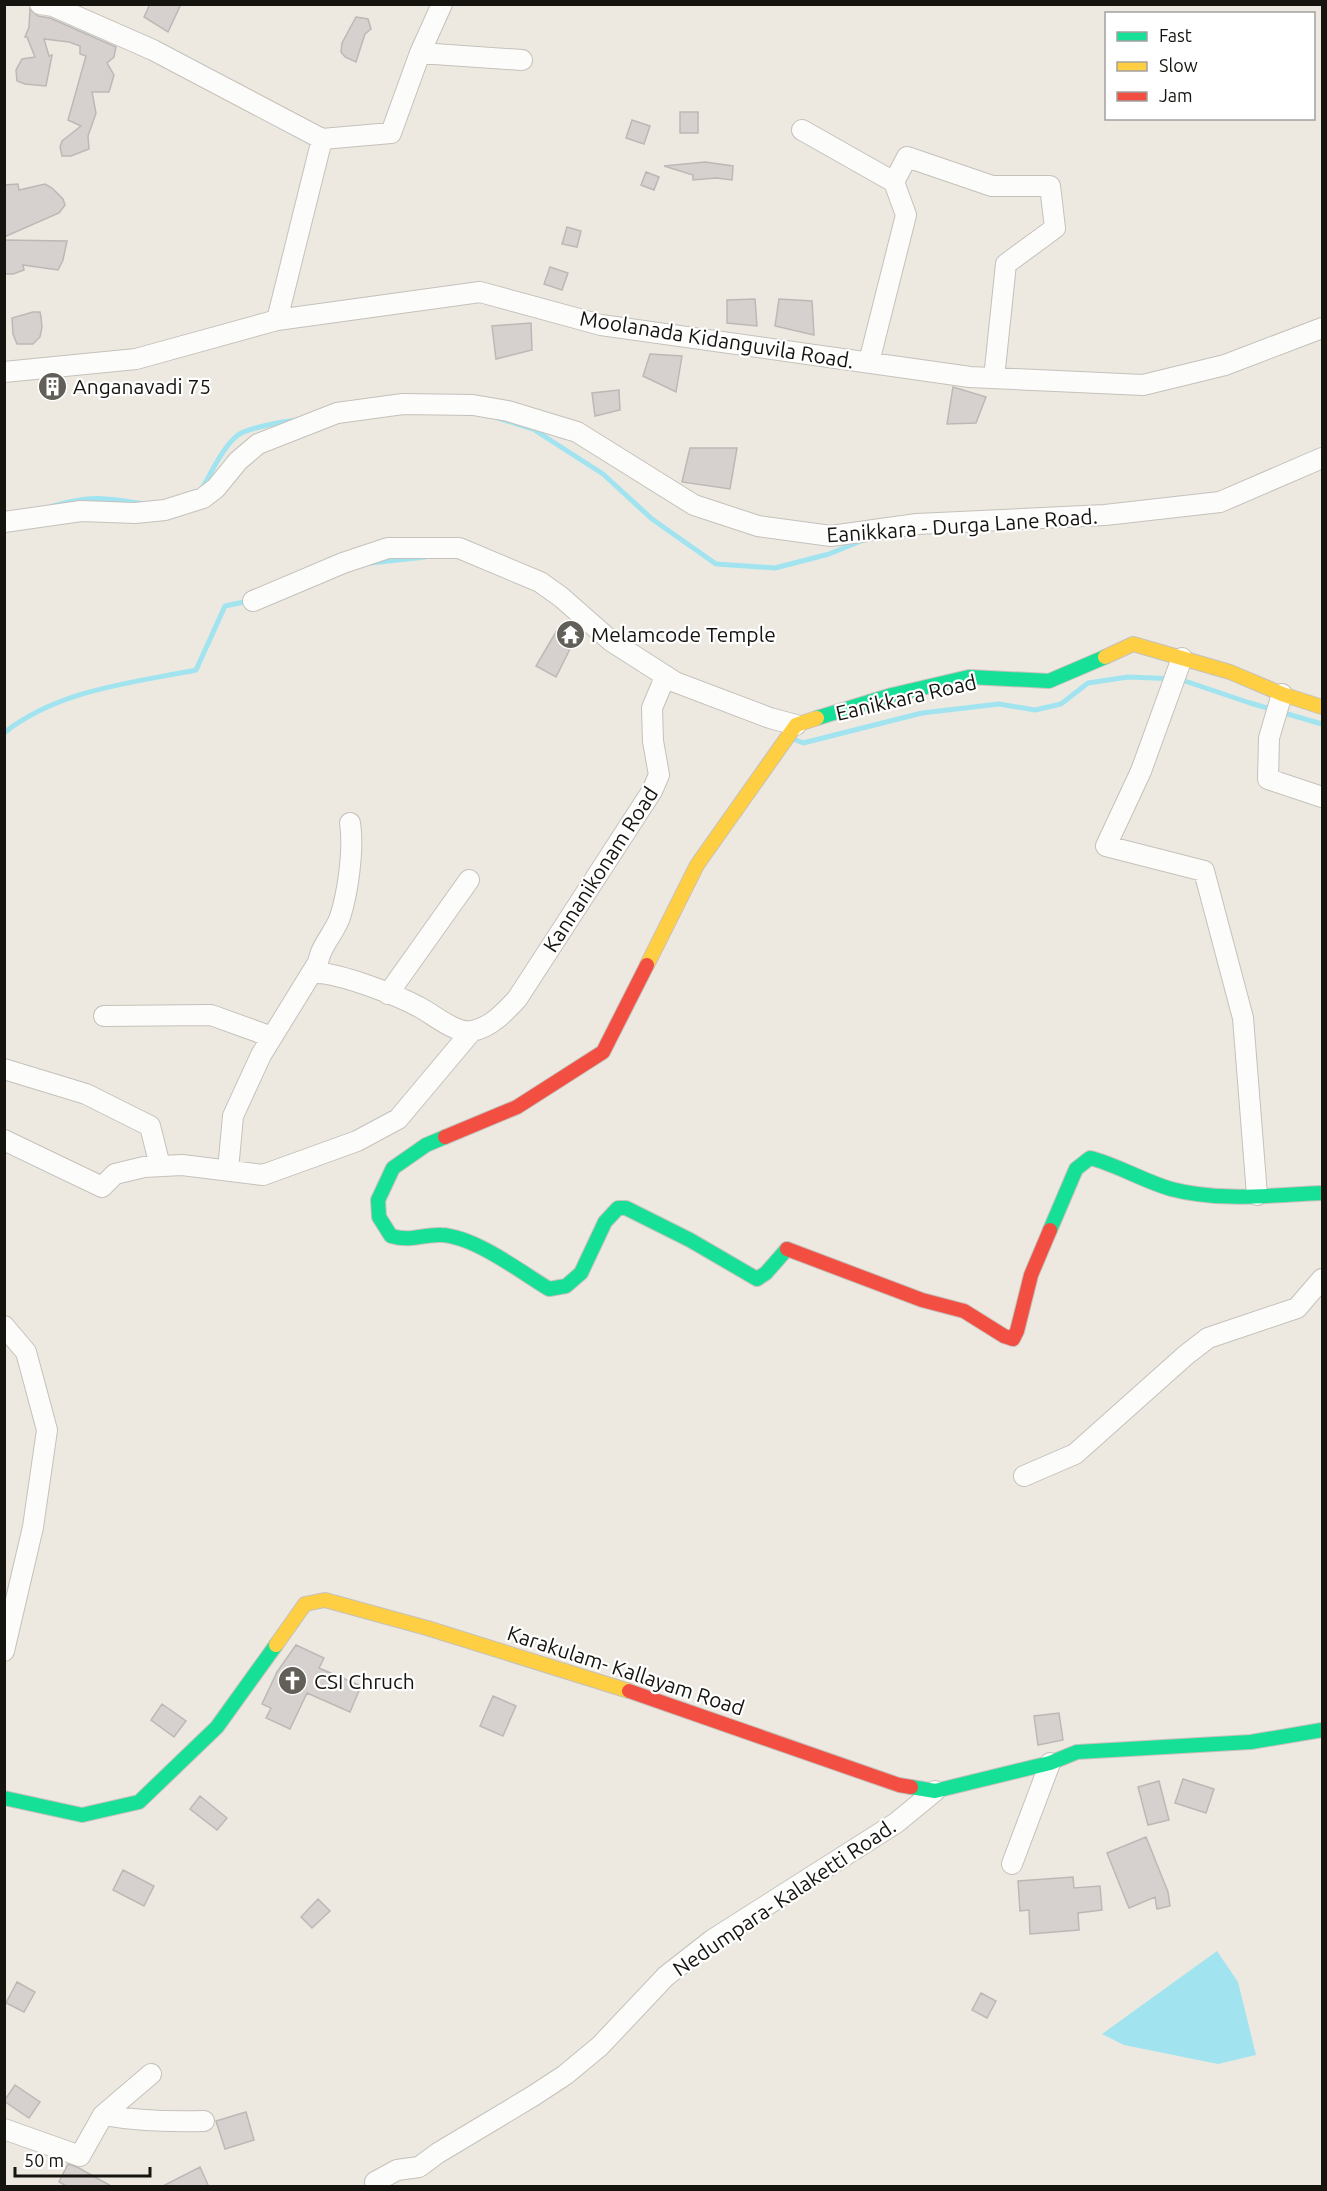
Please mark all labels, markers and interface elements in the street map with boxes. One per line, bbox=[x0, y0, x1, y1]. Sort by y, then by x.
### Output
legend bbox=[1105, 12, 1315, 120]
text: Fast bbox=[1159, 25, 1192, 45]
text: Slow bbox=[1159, 55, 1198, 75]
text: Jam bbox=[1159, 85, 1193, 105]
street label: Moolanada Kidanguvila Road. bbox=[578, 305, 856, 373]
building icon: Anganavadi 75 bbox=[36, 370, 68, 402]
place label: Anganavadi 75 bbox=[73, 374, 211, 398]
street label: Eanikkara - Durga Lane Road. bbox=[826, 504, 1098, 546]
temple icon: Melamcode Temple bbox=[554, 618, 586, 650]
place label: Melamcode Temple bbox=[591, 622, 776, 646]
street label: Eanikkara Road bbox=[833, 669, 979, 725]
street label: Kannanikonam Road bbox=[538, 782, 662, 956]
street label: Karakulam- Kallayam Road bbox=[504, 1620, 748, 1720]
church icon: CSI Chruch bbox=[277, 1665, 309, 1697]
place label: CSI Chruch bbox=[314, 1669, 415, 1693]
street label: Nedumpara- Kalaketti Road. bbox=[668, 1813, 900, 1981]
scale bar bbox=[15, 2140, 150, 2178]
text: 50 m bbox=[24, 2150, 64, 2170]

